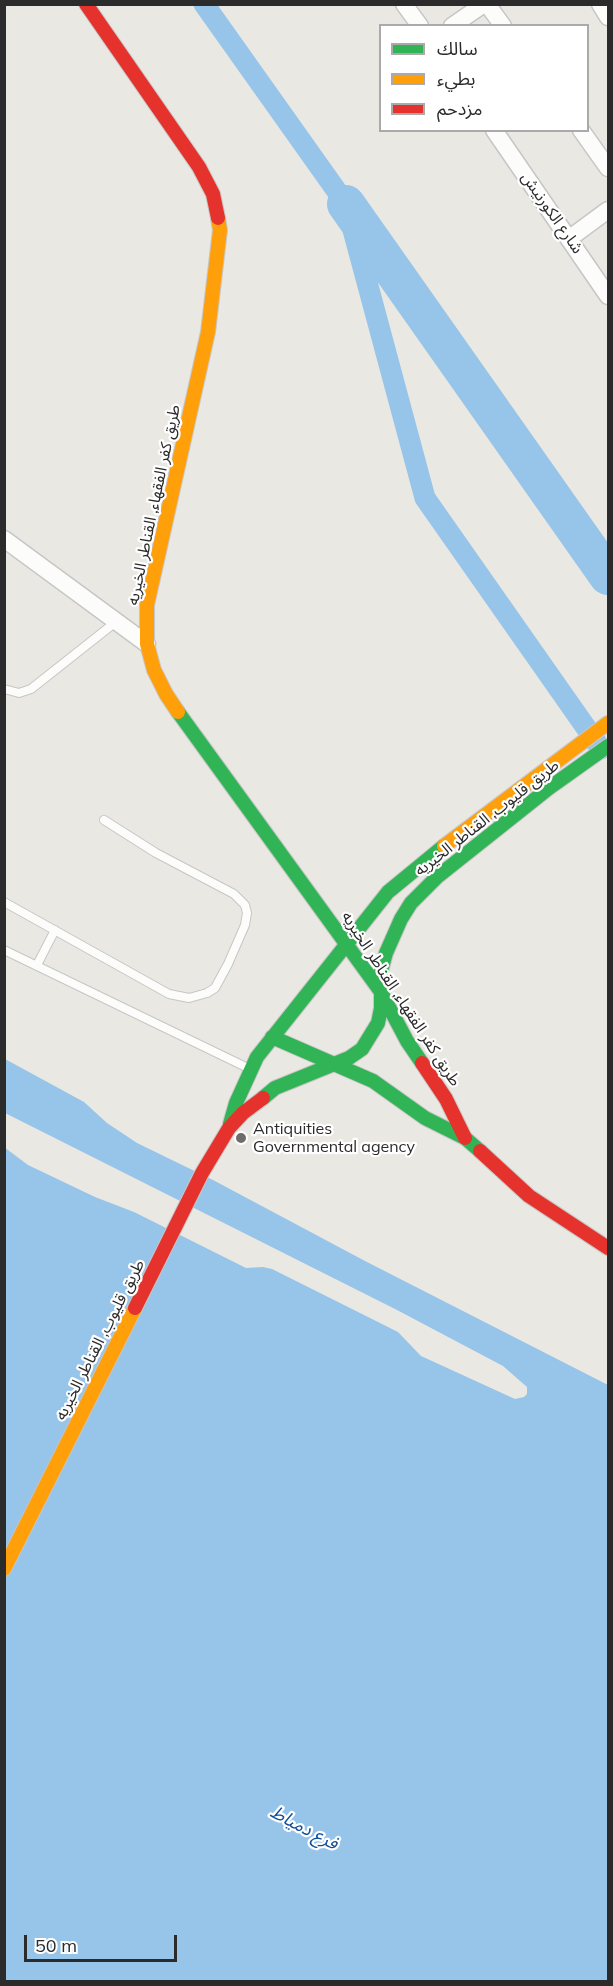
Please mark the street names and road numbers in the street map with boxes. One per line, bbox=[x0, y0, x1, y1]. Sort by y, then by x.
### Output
street label: شارع الكورنيش bbox=[517, 169, 587, 257]
street label: طريق كفر الفقهاء, القناطر الخيريه bbox=[123, 403, 185, 607]
street label: طريق قليوب, القناطر الخيريه bbox=[411, 756, 563, 880]
street label: طريق كفر الفقهاء, القناطر الخيريه bbox=[337, 908, 465, 1090]
street label: طريق قليوب, القناطر الخيريه bbox=[51, 1256, 149, 1424]

